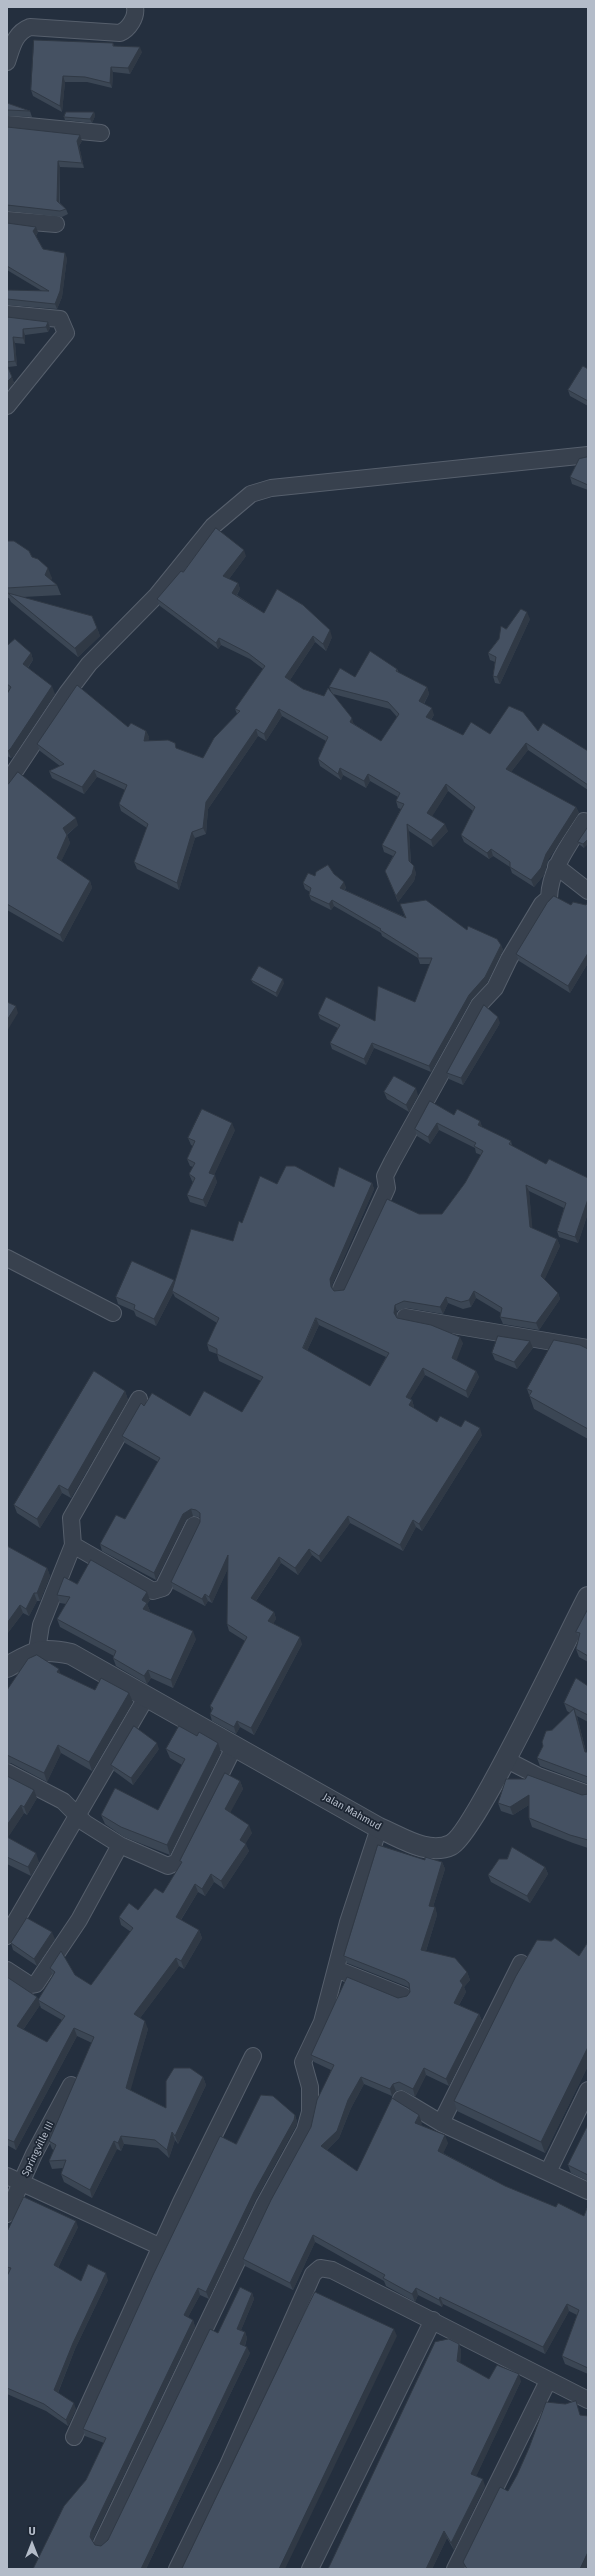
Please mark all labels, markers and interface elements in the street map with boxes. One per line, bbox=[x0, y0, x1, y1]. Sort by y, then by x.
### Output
street label: Jalan Mahmud bbox=[321, 1791, 383, 1833]
street label: Springville III bbox=[20, 2120, 56, 2178]
north arrow bbox=[12, 2524, 52, 2564]
text: U bbox=[28, 2525, 36, 2538]

